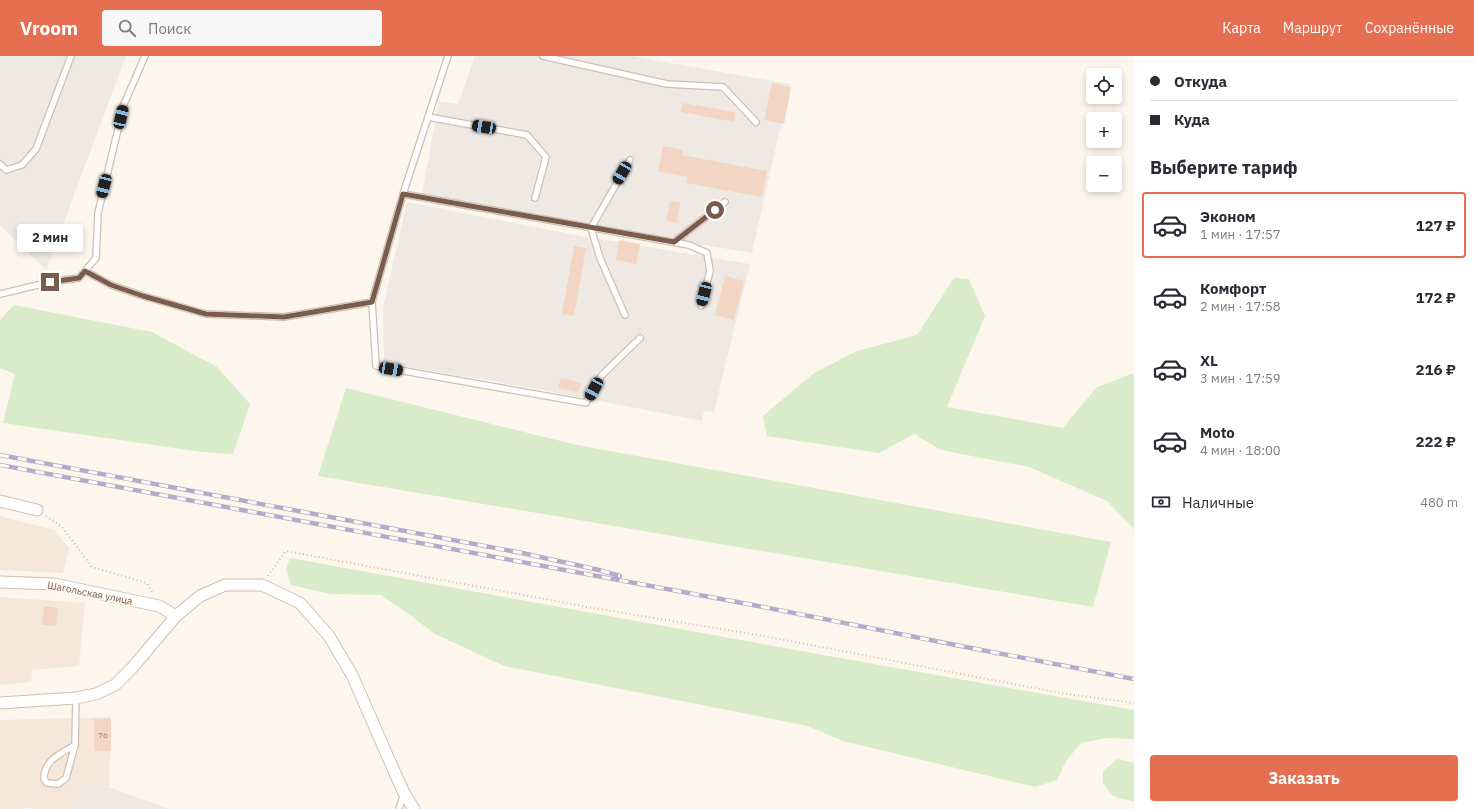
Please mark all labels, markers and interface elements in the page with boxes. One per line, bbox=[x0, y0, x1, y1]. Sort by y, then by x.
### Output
search box bbox=[102, 10, 382, 46]
text: Vroom bbox=[20, 16, 78, 40]
icon: search bbox=[116, 17, 138, 39]
text: Поиск bbox=[148, 19, 191, 38]
text: Карта bbox=[1222, 19, 1261, 37]
text: Маршрут bbox=[1283, 19, 1343, 37]
text: Сохранённые bbox=[1365, 19, 1454, 37]
map controls bbox=[1086, 68, 1122, 192]
button: locate bbox=[1086, 68, 1122, 104]
text: Откуда bbox=[1174, 72, 1227, 91]
car bbox=[112, 104, 130, 130]
text: Куда bbox=[1174, 110, 1210, 129]
button: + bbox=[1086, 112, 1122, 148]
car bbox=[471, 119, 497, 135]
button: − bbox=[1086, 156, 1122, 192]
text: Выберите тариф bbox=[1150, 156, 1297, 179]
car bbox=[611, 160, 633, 186]
car bbox=[95, 173, 113, 199]
route start bbox=[706, 201, 724, 219]
icon: car bbox=[1152, 207, 1188, 243]
text: Эконом bbox=[1200, 207, 1256, 226]
text: 127 ₽ bbox=[1416, 216, 1456, 235]
callout: 2 мин bbox=[17, 224, 83, 252]
text: 1 мин · 17:57 bbox=[1200, 226, 1281, 243]
text: 2 мин bbox=[32, 229, 68, 246]
route end bbox=[41, 273, 59, 291]
icon: car bbox=[1152, 279, 1188, 315]
text: Комфорт bbox=[1200, 279, 1266, 298]
car bbox=[695, 281, 713, 307]
text: 172 ₽ bbox=[1416, 288, 1456, 307]
text: 2 мин · 17:58 bbox=[1200, 298, 1281, 315]
icon: car bbox=[1152, 351, 1188, 387]
text: XL bbox=[1200, 351, 1218, 370]
text: 216 ₽ bbox=[1416, 360, 1456, 379]
car bbox=[378, 361, 404, 377]
text: 3 мин · 17:59 bbox=[1200, 370, 1281, 387]
car bbox=[583, 376, 605, 402]
icon: car bbox=[1152, 423, 1188, 459]
text: Moto bbox=[1200, 423, 1235, 442]
text: 222 ₽ bbox=[1416, 432, 1456, 451]
text: 4 мин · 18:00 bbox=[1200, 442, 1281, 459]
icon: cash bbox=[1150, 491, 1172, 513]
text: Наличные bbox=[1182, 493, 1254, 512]
text: 480 m bbox=[1420, 494, 1458, 511]
street label: Шагольская улица bbox=[46, 578, 134, 608]
house number: 76 bbox=[98, 730, 108, 740]
button: Заказать bbox=[1150, 755, 1458, 801]

